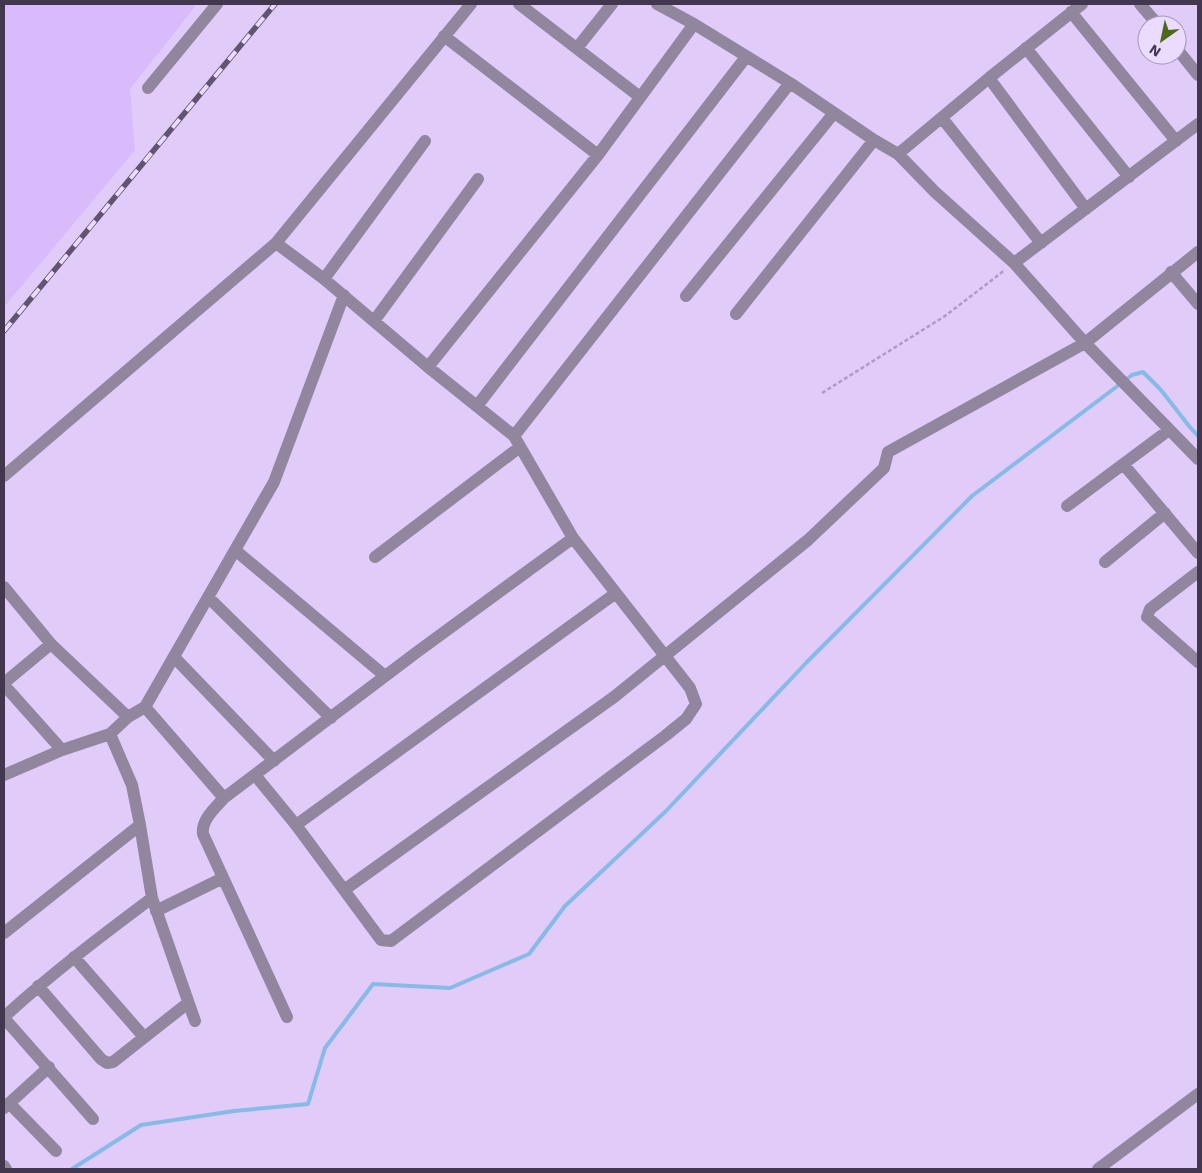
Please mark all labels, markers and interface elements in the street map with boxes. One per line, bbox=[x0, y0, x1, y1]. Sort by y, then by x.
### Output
north arrow bbox=[1137, 15, 1187, 65]
text: N bbox=[1146, 41, 1164, 60]

